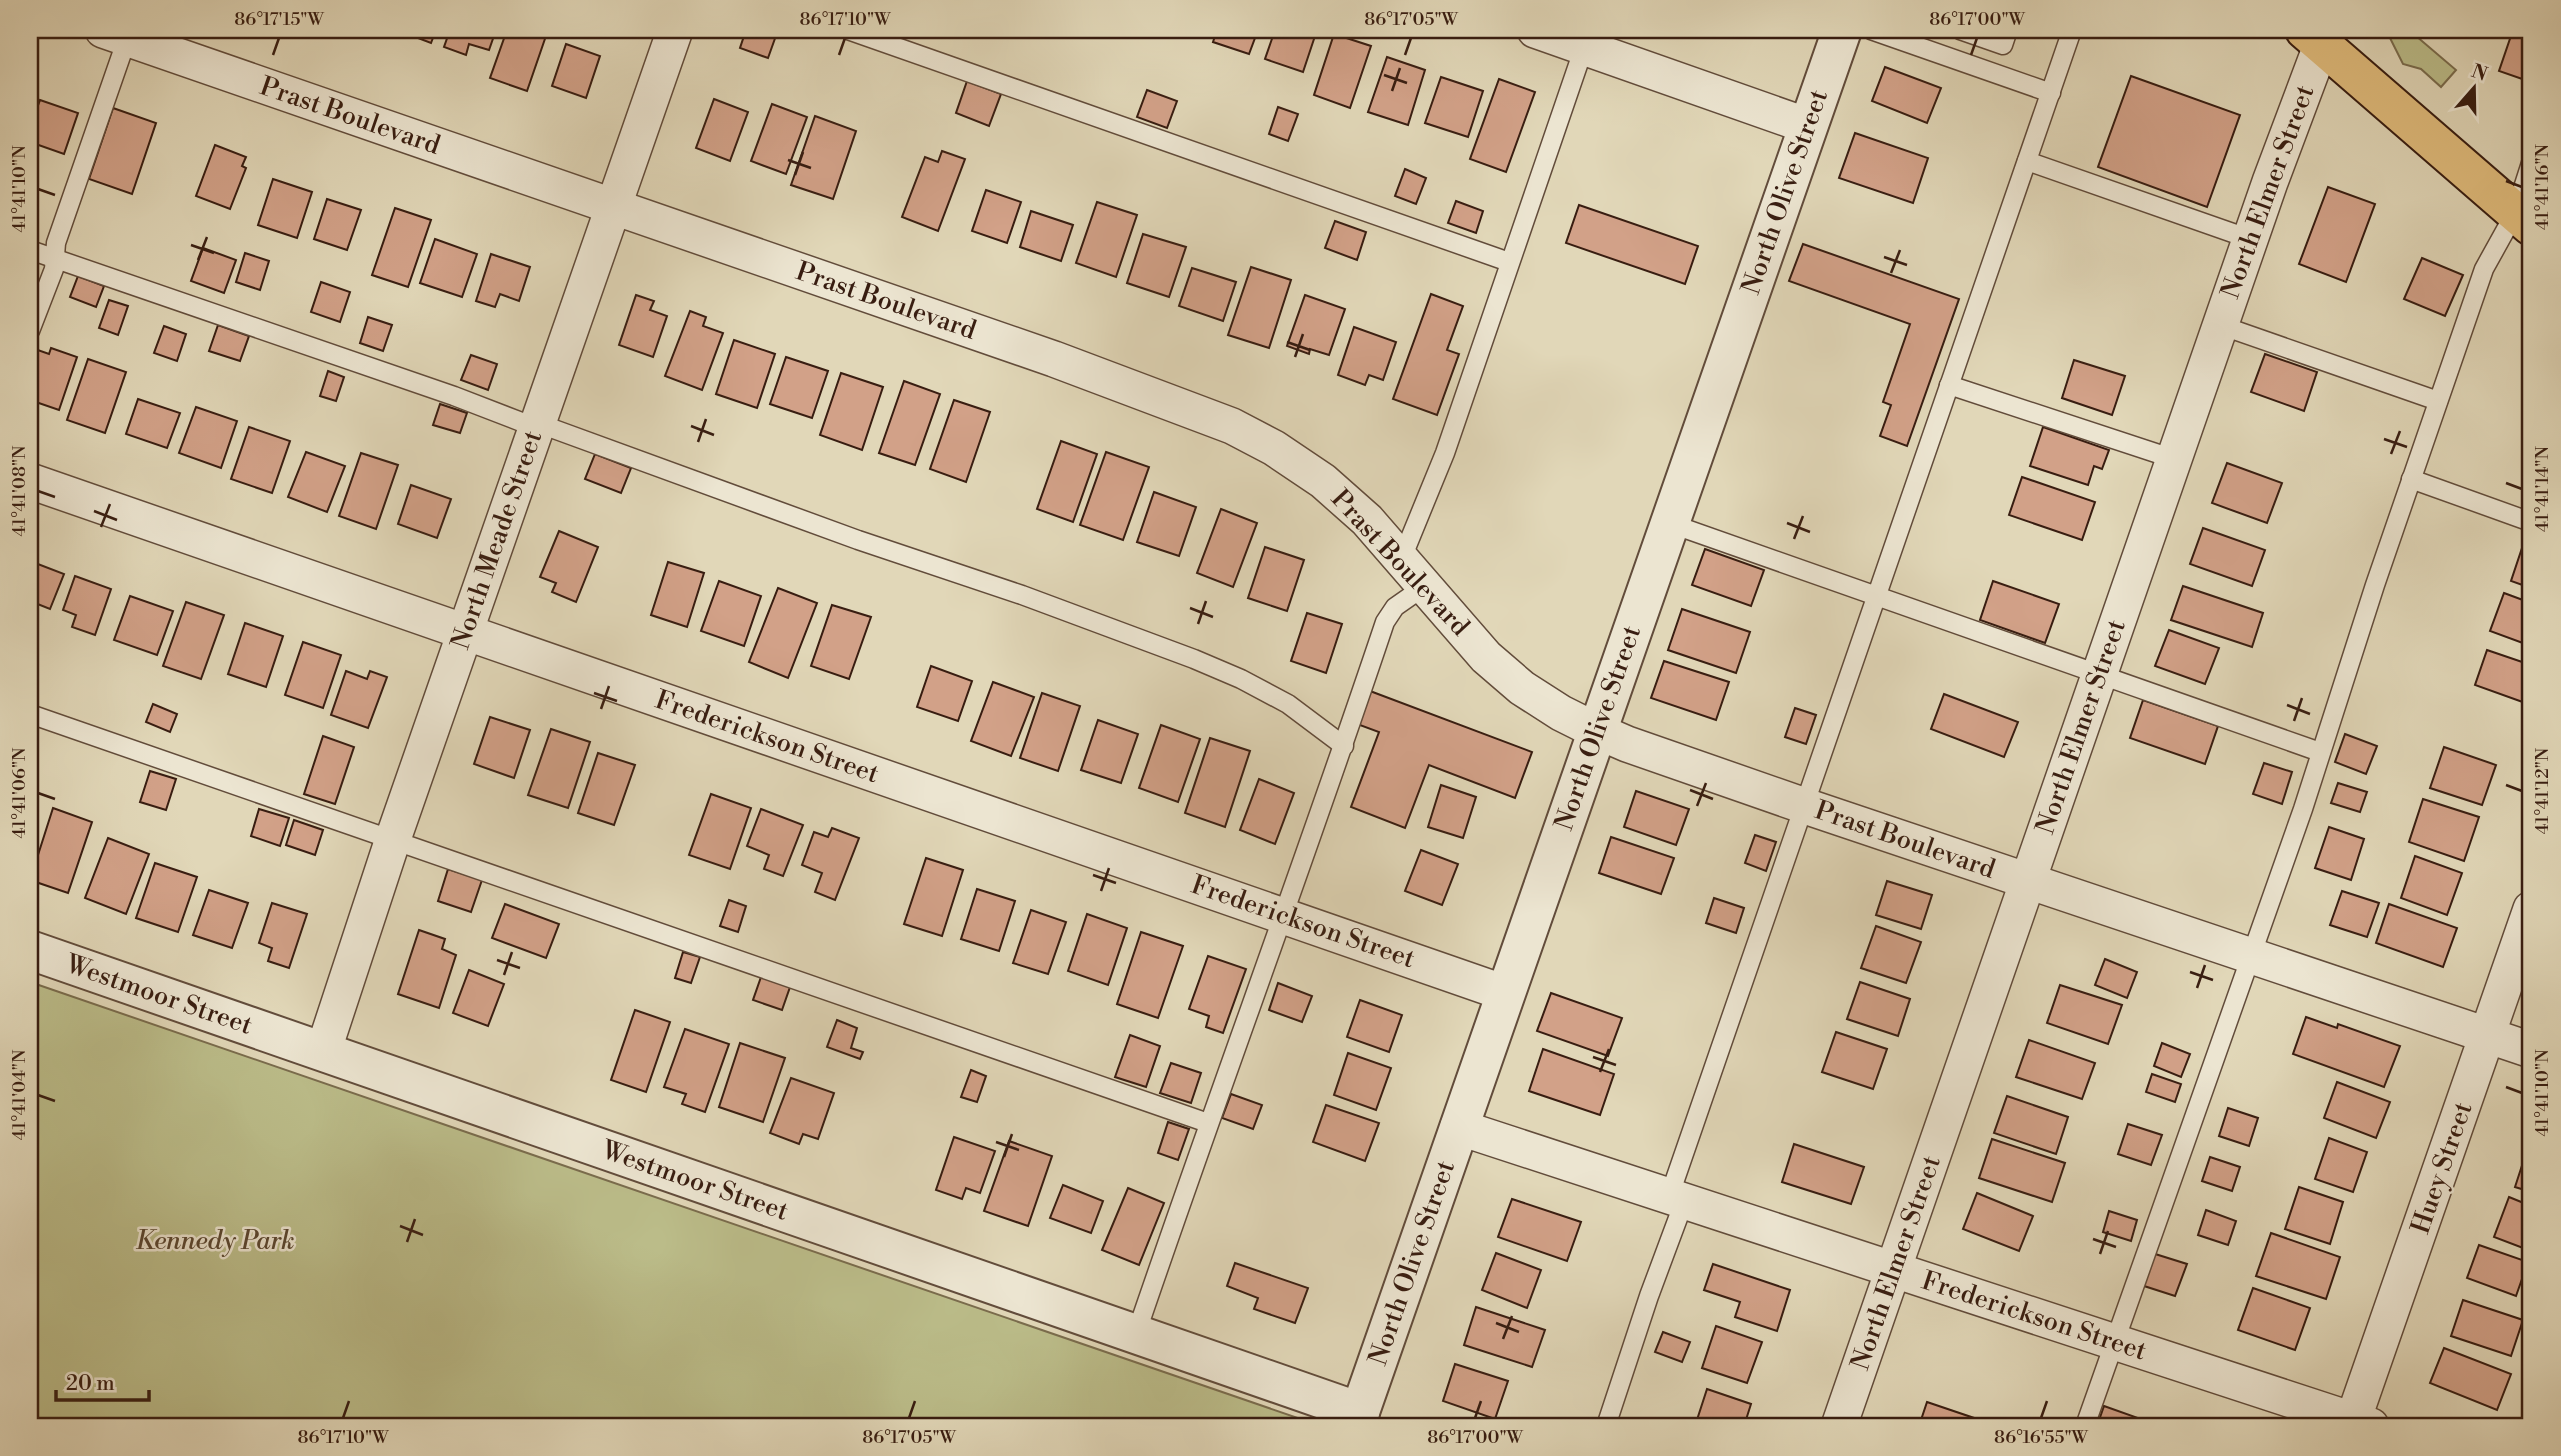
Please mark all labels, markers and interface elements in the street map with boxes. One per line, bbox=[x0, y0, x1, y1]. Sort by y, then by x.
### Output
text: 86°17'15"W bbox=[234, 8, 324, 31]
text: 86°17'10"W bbox=[800, 8, 891, 31]
text: 86°17'05"W bbox=[1364, 8, 1459, 31]
text: 86°17'00"W bbox=[1929, 8, 2026, 31]
north arrow bbox=[2438, 52, 2508, 122]
text: N bbox=[2468, 59, 2491, 87]
street label: Prast Boulevard bbox=[256, 70, 445, 162]
street label: North Elmer Street bbox=[2215, 81, 2321, 303]
street label: North Olive Street bbox=[1735, 86, 1835, 298]
text: 41°41'16"N bbox=[2531, 143, 2554, 230]
text: 41°41'10"N bbox=[8, 145, 31, 233]
street label: Prast Boulevard bbox=[792, 255, 981, 347]
street label: North Meade Street bbox=[445, 426, 549, 654]
text: 41°41'08"N bbox=[8, 445, 31, 536]
text: 41°41'14"N bbox=[2531, 446, 2554, 532]
street label: Prast Boulevard bbox=[1324, 483, 1476, 643]
street label: North Elmer Street bbox=[2029, 616, 2133, 838]
street label: North Olive Street bbox=[1548, 622, 1648, 834]
street label: Frederickson Street bbox=[651, 684, 883, 790]
text: 41°41'06"N bbox=[8, 747, 31, 838]
text: 41°41'12"N bbox=[2531, 747, 2554, 834]
street label: Prast Boulevard bbox=[1811, 794, 2000, 886]
street label: Frederickson Street bbox=[1187, 869, 1419, 975]
street label: Westmoor Street bbox=[61, 948, 256, 1042]
text: 41°41'04"N bbox=[8, 1049, 31, 1140]
text: 41°41'10"N bbox=[2531, 1049, 2554, 1137]
street label: Huey Street bbox=[2405, 1098, 2479, 1238]
street label: Westmoor Street bbox=[597, 1134, 792, 1228]
street label: North Elmer Street bbox=[1844, 1152, 1948, 1374]
street label: North Olive Street bbox=[1362, 1157, 1462, 1369]
park label: Kennedy Park bbox=[135, 1225, 295, 1257]
street label: Frederickson Street bbox=[1918, 1265, 2150, 1367]
scale bar bbox=[56, 1358, 149, 1402]
text: 20 m bbox=[66, 1371, 115, 1397]
text: 86°17'10"W bbox=[298, 1426, 389, 1449]
text: 86°17'05"W bbox=[862, 1426, 957, 1449]
text: 86°17'00"W bbox=[1427, 1426, 1524, 1449]
text: 86°16'55"W bbox=[1994, 1426, 2089, 1449]

